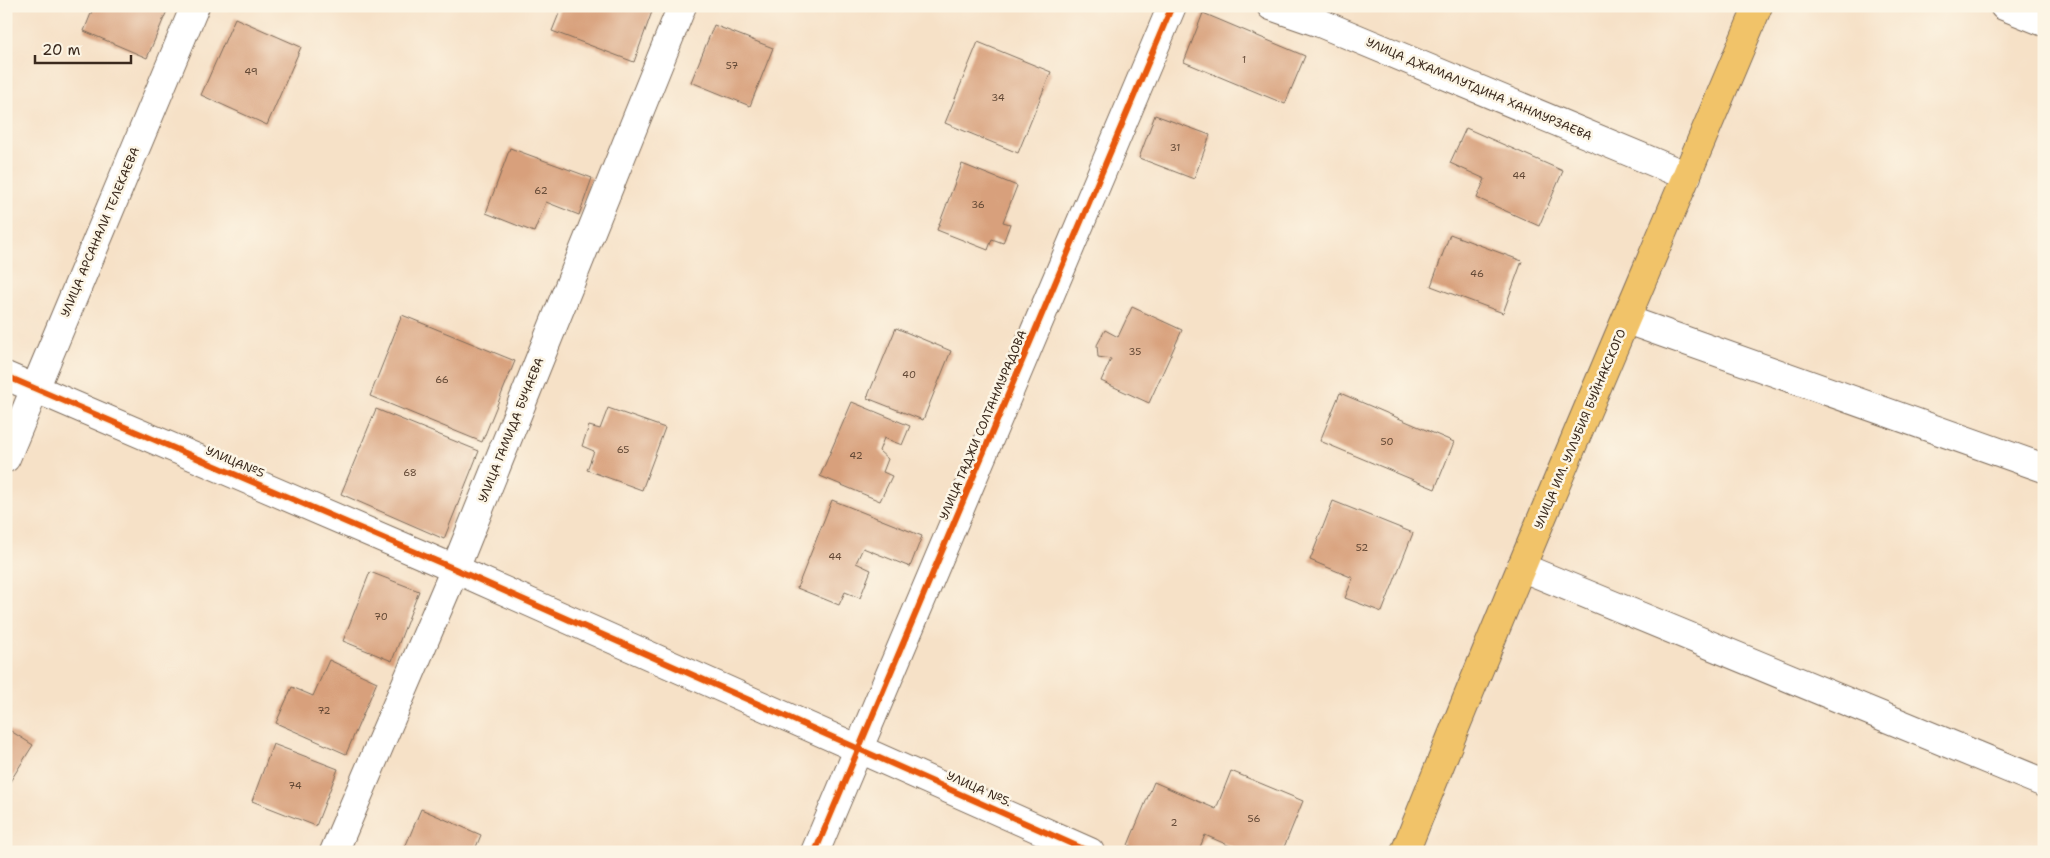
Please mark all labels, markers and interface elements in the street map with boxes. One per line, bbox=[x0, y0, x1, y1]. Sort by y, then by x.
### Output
scale bar bbox=[35, 32, 131, 64]
street label: УЛИЦА ДЖАМАЛУТДИНА ХАНМУРЗАЕВА bbox=[1364, 34, 1595, 144]
text: 20 m bbox=[42, 40, 81, 60]
house number: 1 bbox=[1242, 53, 1246, 66]
house number: 57 bbox=[726, 59, 738, 72]
house number: 49 bbox=[244, 65, 258, 78]
house number: 34 bbox=[991, 91, 1005, 104]
house number: 31 bbox=[1170, 141, 1180, 154]
street label: УЛИЦА АРСАНАЛИ ТЕЛЕКАЕВА bbox=[57, 144, 143, 319]
house number: 44 bbox=[1512, 169, 1526, 182]
house number: 62 bbox=[534, 184, 548, 197]
house number: 36 bbox=[971, 198, 985, 211]
house number: 46 bbox=[1470, 267, 1484, 280]
street label: УЛИЦА ГАДЖИ СОЛТАНМУРАДОВА bbox=[936, 327, 1030, 522]
street label: УЛИЦА ИМ. УЛЛУБИЯ БУЙНАКСКОГО bbox=[1530, 327, 1630, 531]
house number: 35 bbox=[1129, 345, 1141, 358]
street label: УЛИЦА ГАМИДА БУЧАЕВА bbox=[475, 355, 548, 505]
house number: 40 bbox=[902, 368, 916, 381]
house number: 66 bbox=[435, 373, 449, 386]
house number: 50 bbox=[1380, 435, 1394, 448]
street label: УЛИЦА№5 bbox=[203, 442, 267, 482]
house number: 65 bbox=[617, 443, 629, 456]
house number: 42 bbox=[849, 449, 863, 462]
house number: 68 bbox=[403, 466, 417, 479]
house number: 52 bbox=[1356, 541, 1368, 554]
house number: 44 bbox=[828, 550, 842, 563]
house number: 70 bbox=[374, 610, 388, 623]
house number: 72 bbox=[317, 704, 331, 717]
street label: УЛИЦА №5. bbox=[944, 768, 1014, 810]
house number: 74 bbox=[288, 779, 302, 792]
house number: 56 bbox=[1248, 812, 1260, 825]
house number: 2 bbox=[1171, 816, 1178, 829]

